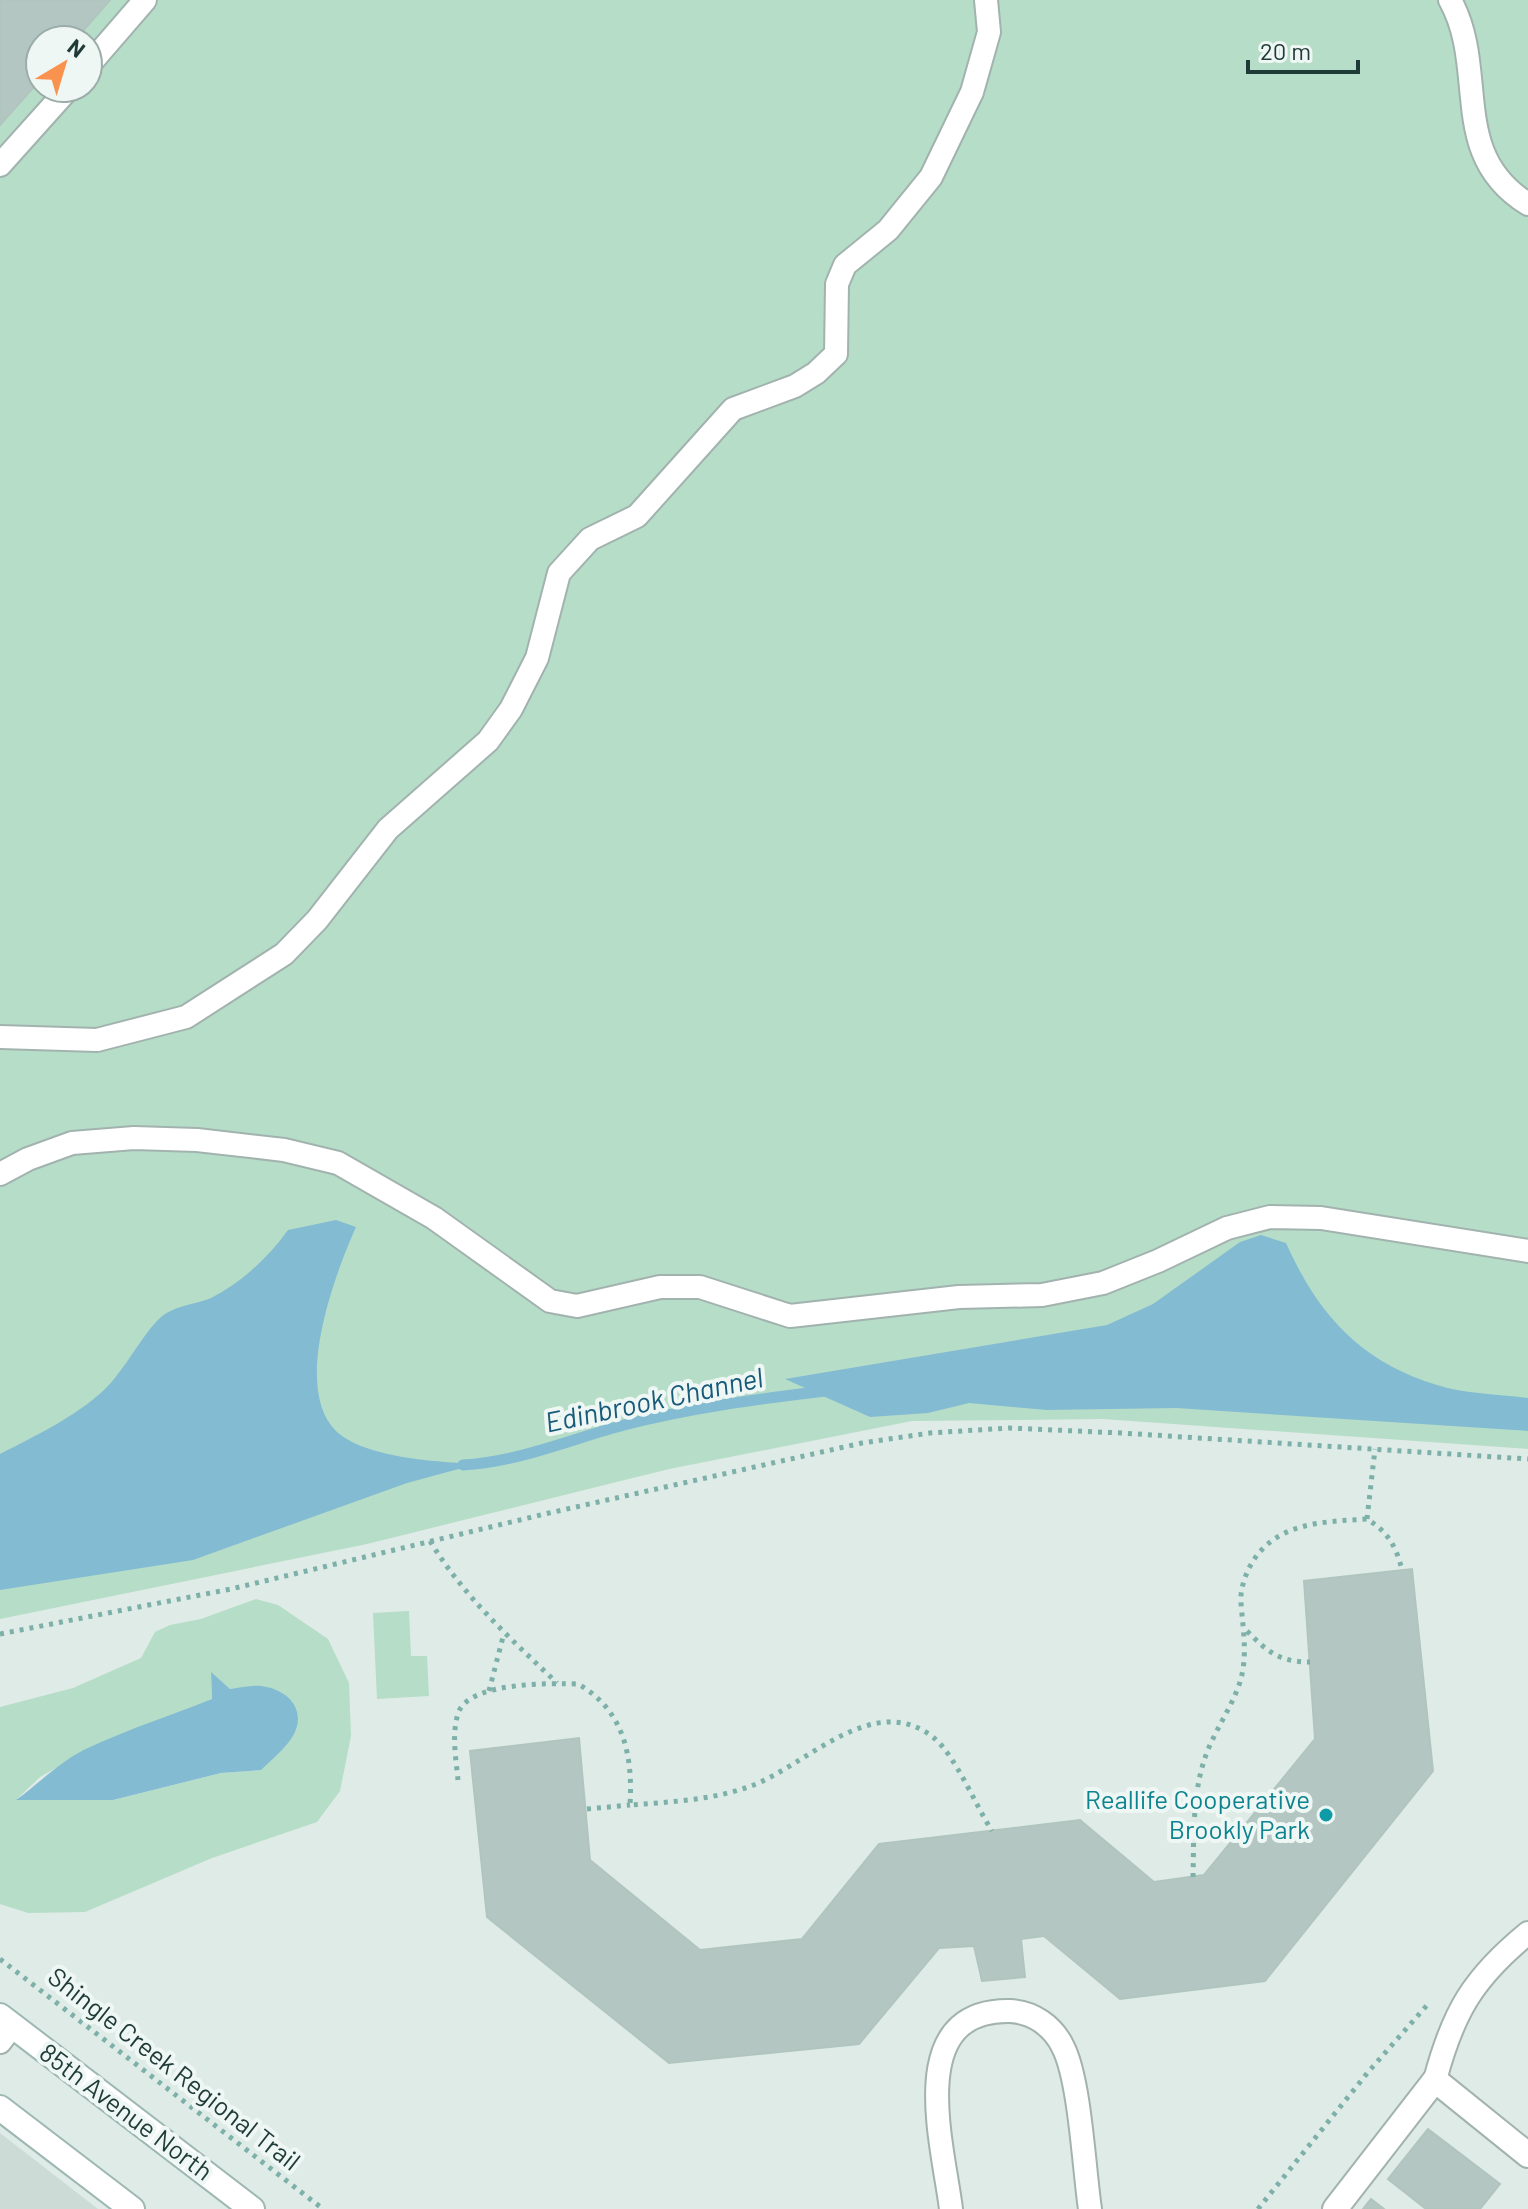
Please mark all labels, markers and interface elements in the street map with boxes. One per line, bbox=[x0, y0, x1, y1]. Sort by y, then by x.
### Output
north arrow bbox=[24, 24, 104, 104]
scale bar bbox=[1248, 24, 1358, 74]
text: N bbox=[63, 33, 91, 62]
text: 20 m bbox=[1260, 36, 1311, 65]
water label: Edinbrook Channel bbox=[542, 1359, 766, 1439]
place label: Reallife Cooperative Brookly Park bbox=[1085, 1783, 1310, 1844]
marker: Reallife Cooperative Brookly Park bbox=[1317, 1806, 1335, 1824]
street label: Shingle Creek Regional Trail bbox=[43, 1960, 307, 2176]
street label: 85th Avenue North bbox=[34, 2036, 219, 2186]

